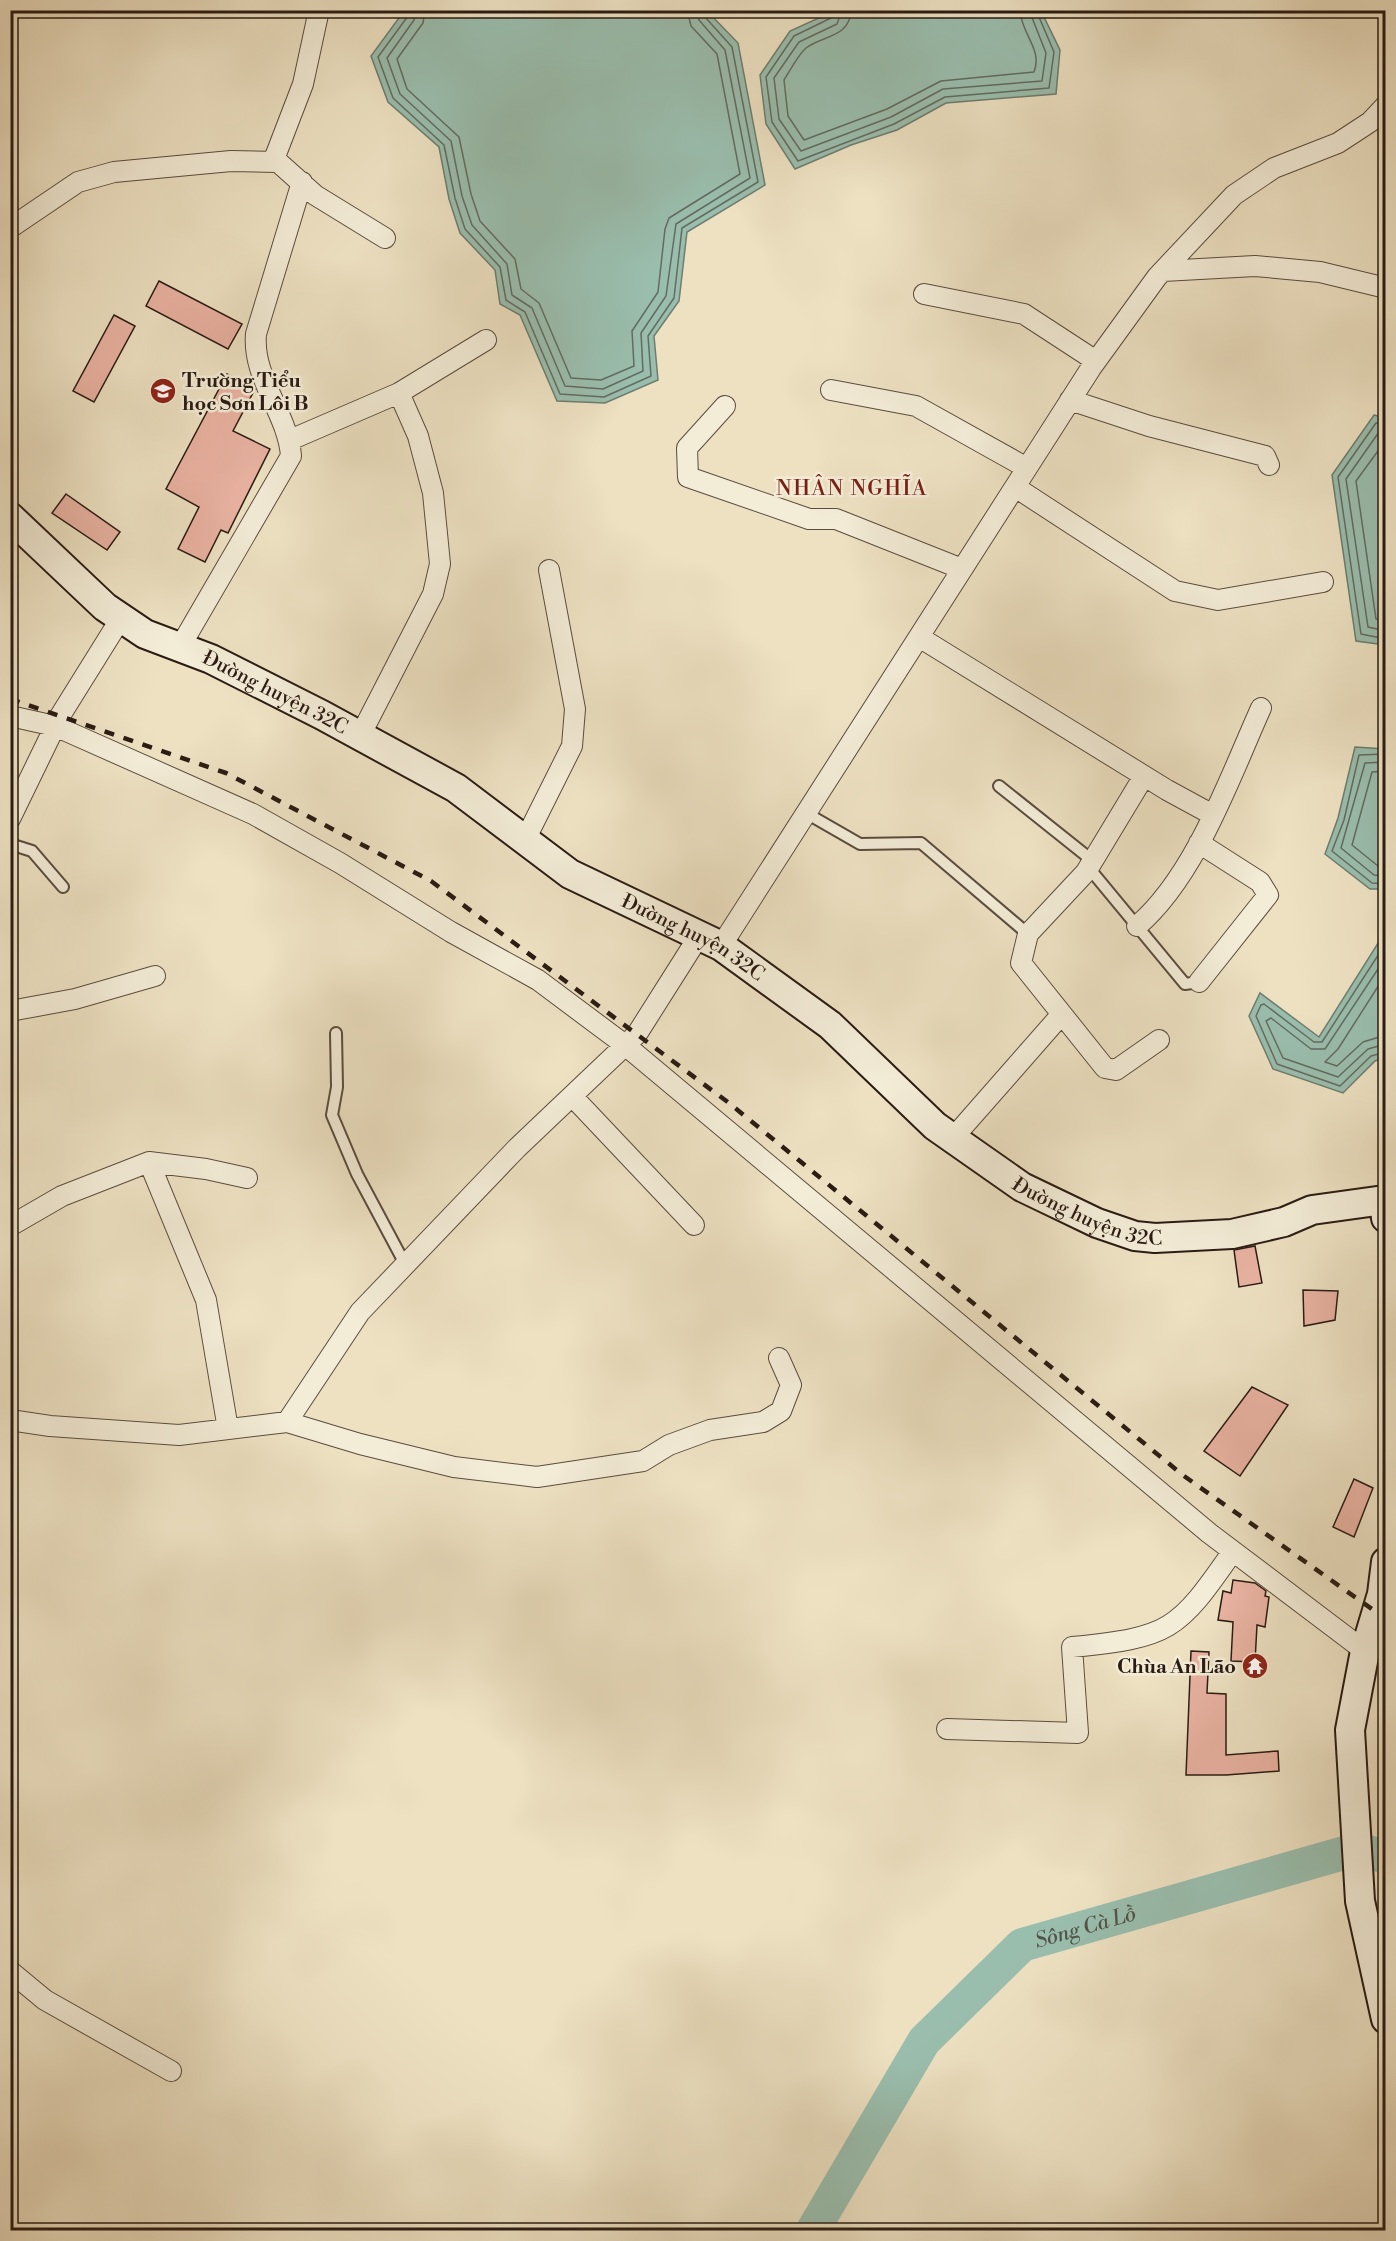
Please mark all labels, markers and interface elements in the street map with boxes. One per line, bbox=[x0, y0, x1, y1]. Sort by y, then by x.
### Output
place label: Trường Tiểu học Sơn Lôi B bbox=[182, 369, 308, 417]
school or university icon: Trường Tiểu học Sơn Lôi B bbox=[148, 376, 178, 406]
district label: NHÂN NGHĨA bbox=[776, 474, 928, 502]
street label: Đường huyện 32C bbox=[198, 646, 352, 741]
street label: Đường huyện 32C bbox=[617, 889, 769, 987]
street label: Đường huyện 32C bbox=[1006, 1173, 1163, 1252]
temple icon: Chùa An Lão bbox=[1240, 1651, 1270, 1681]
place label: Chùa An Lão bbox=[1117, 1655, 1236, 1680]
water label: Sông Cà Lồ bbox=[1032, 1901, 1139, 1955]

